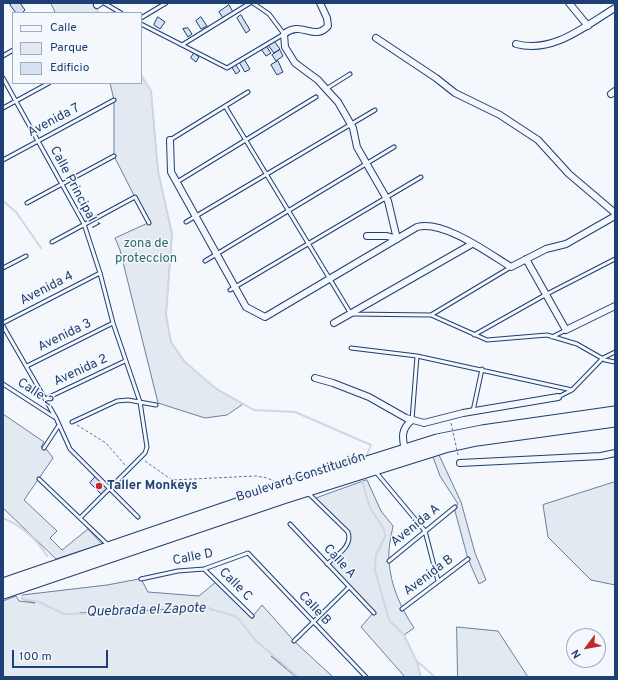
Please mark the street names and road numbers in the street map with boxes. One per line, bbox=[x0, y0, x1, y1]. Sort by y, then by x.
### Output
street label: Avenida 7 bbox=[25, 101, 83, 141]
street label: Calle Principal 1 bbox=[46, 144, 102, 232]
street label: Avenida 4 bbox=[18, 269, 76, 309]
street label: Avenida 3 bbox=[36, 316, 94, 356]
street label: Avenida 2 bbox=[52, 352, 110, 390]
street label: Calle 2 bbox=[14, 376, 56, 410]
street label: Boulevard Constitución bbox=[234, 450, 368, 506]
street label: Avenida A bbox=[388, 502, 444, 550]
street label: Calle A bbox=[319, 542, 359, 582]
street label: Calle D bbox=[171, 546, 215, 570]
street label: Avenida B bbox=[401, 552, 457, 600]
street label: Calle C bbox=[215, 565, 255, 605]
street label: Calle B bbox=[294, 589, 334, 629]

